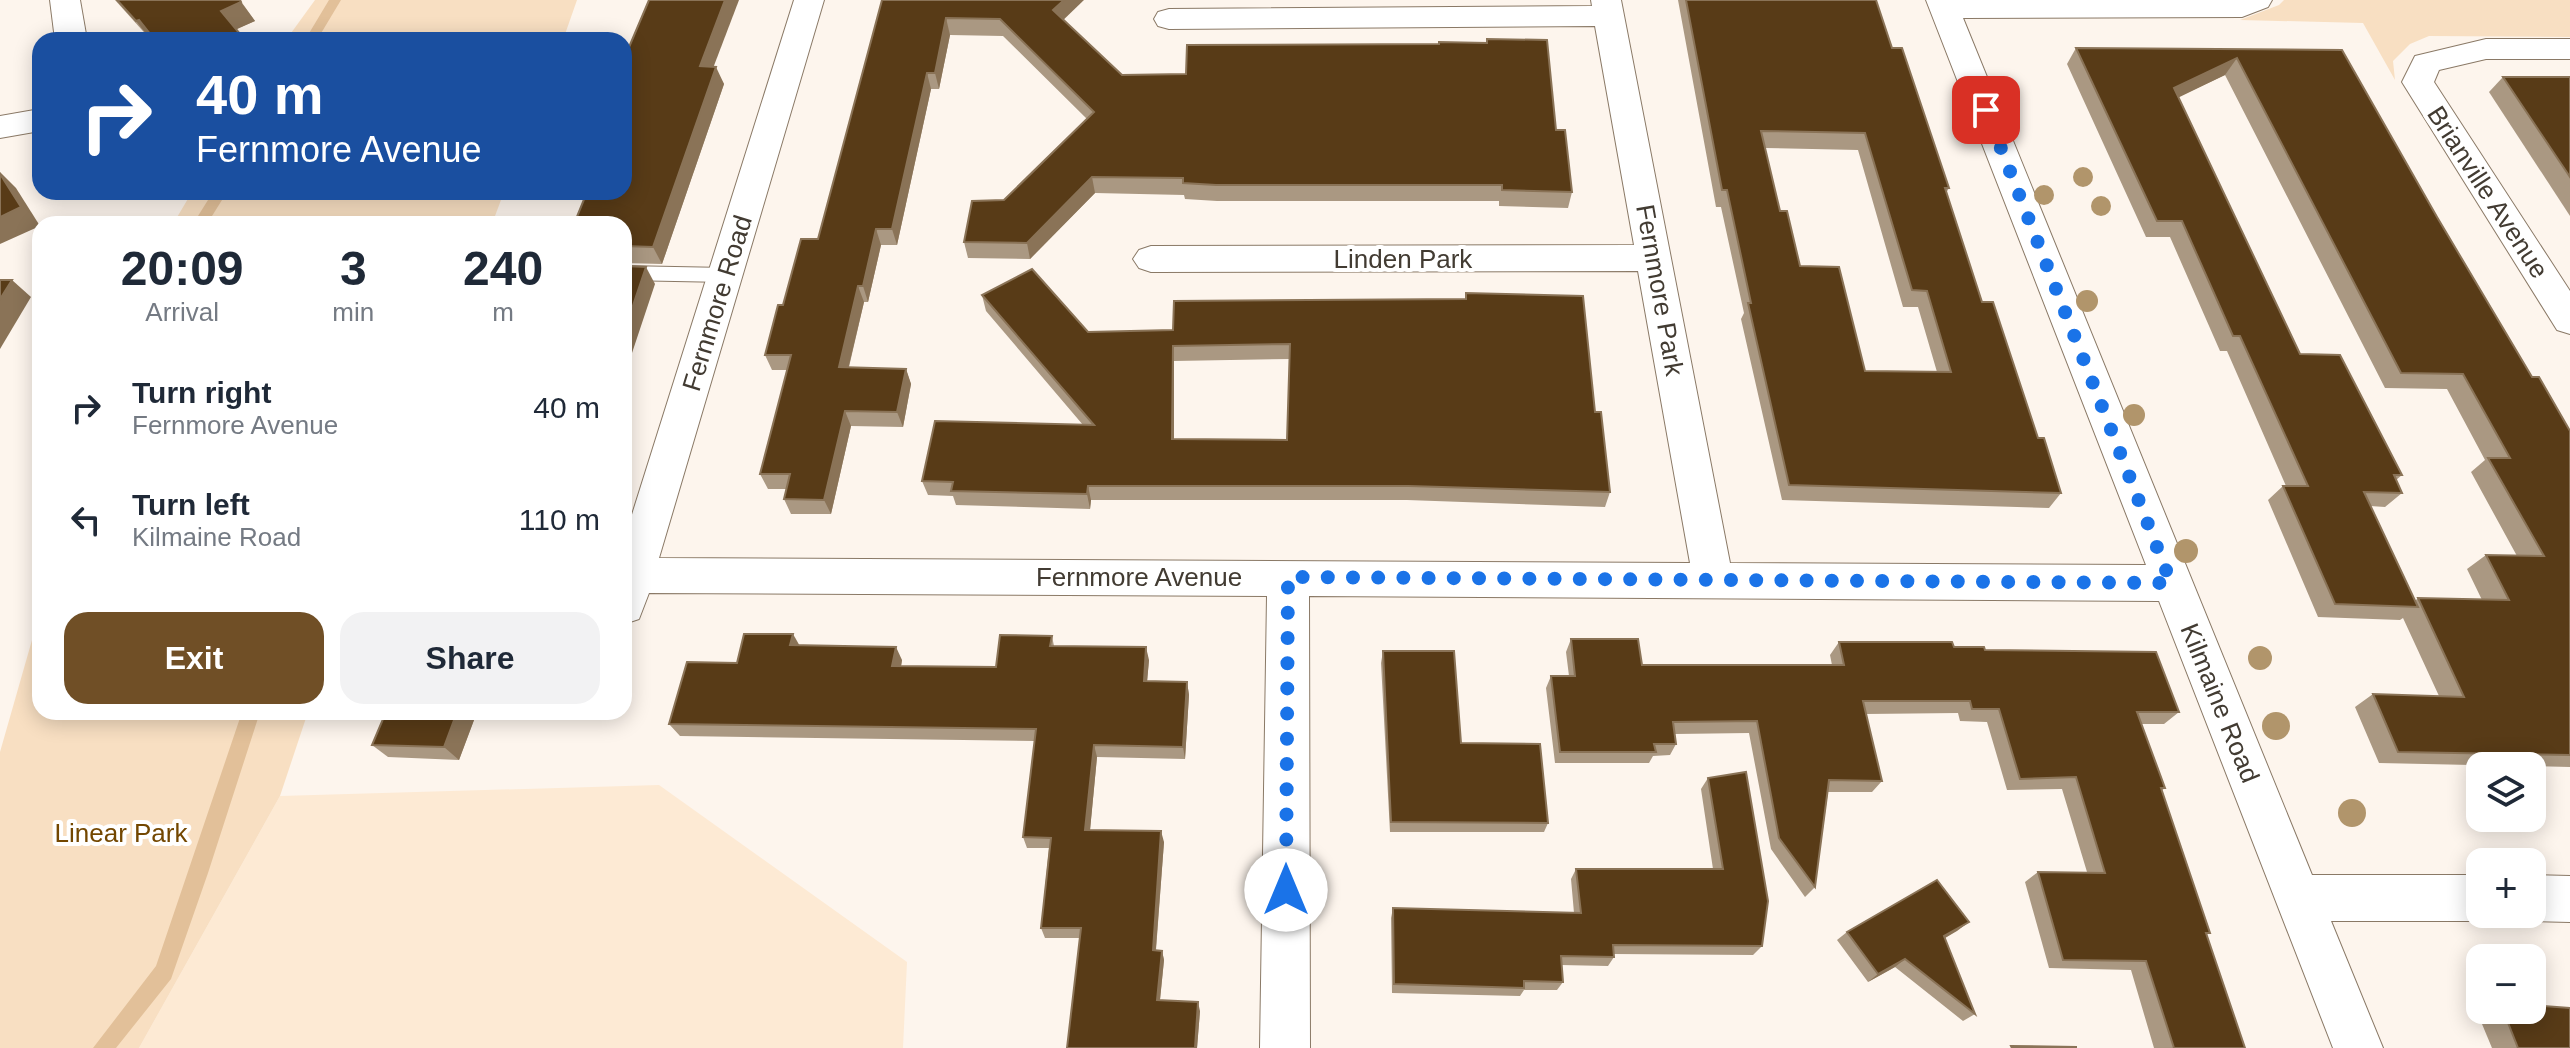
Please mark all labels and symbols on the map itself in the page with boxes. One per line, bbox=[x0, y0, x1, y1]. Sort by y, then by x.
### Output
pin bbox=[1952, 76, 2020, 144]
street label: Brianville Avenue bbox=[2421, 100, 2555, 284]
street label: Fernmore Park bbox=[1630, 202, 1690, 379]
street label: Fernmore Road bbox=[676, 212, 758, 394]
street label: Linden Park bbox=[1334, 244, 1473, 274]
street label: Fernmore Avenue bbox=[1036, 562, 1242, 592]
street label: Kilmaine Road bbox=[2174, 619, 2266, 787]
park label: Linear Park bbox=[55, 818, 188, 848]
position arrow bbox=[1244, 848, 1328, 932]

